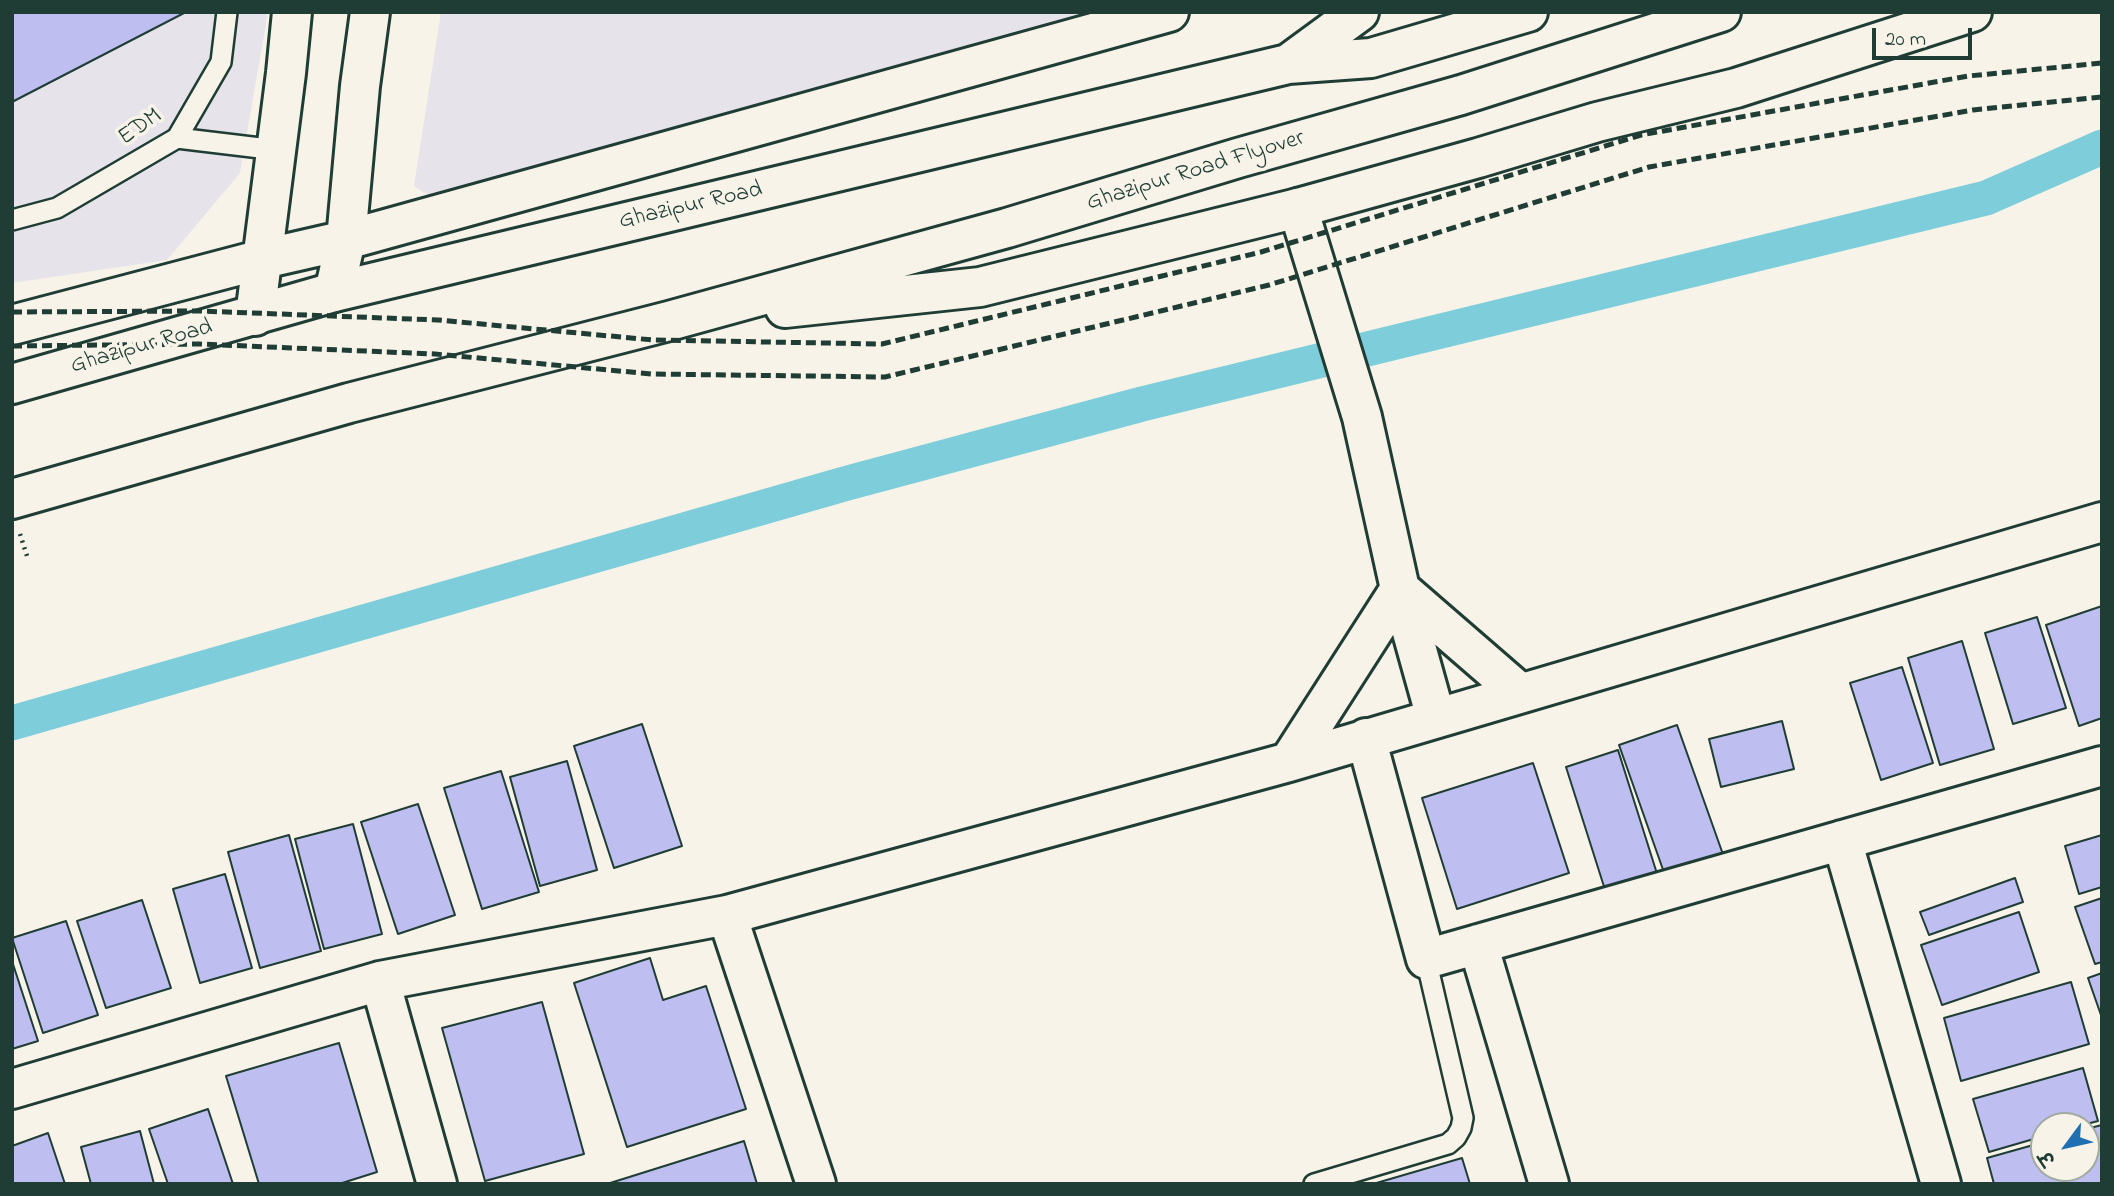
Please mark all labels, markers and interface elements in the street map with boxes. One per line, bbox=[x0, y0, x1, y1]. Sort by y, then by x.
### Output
scale bar bbox=[1876, 14, 1976, 58]
text: 20 m bbox=[1885, 25, 1926, 55]
street label: EDM bbox=[114, 103, 168, 153]
street label: Ghazipur Road Flyover bbox=[1084, 125, 1308, 219]
street label: Ghazipur Road bbox=[617, 177, 765, 237]
street label: Ghazipur Road bbox=[68, 314, 216, 382]
north arrow bbox=[2030, 1112, 2100, 1182]
text: उ bbox=[2034, 1145, 2063, 1170]

